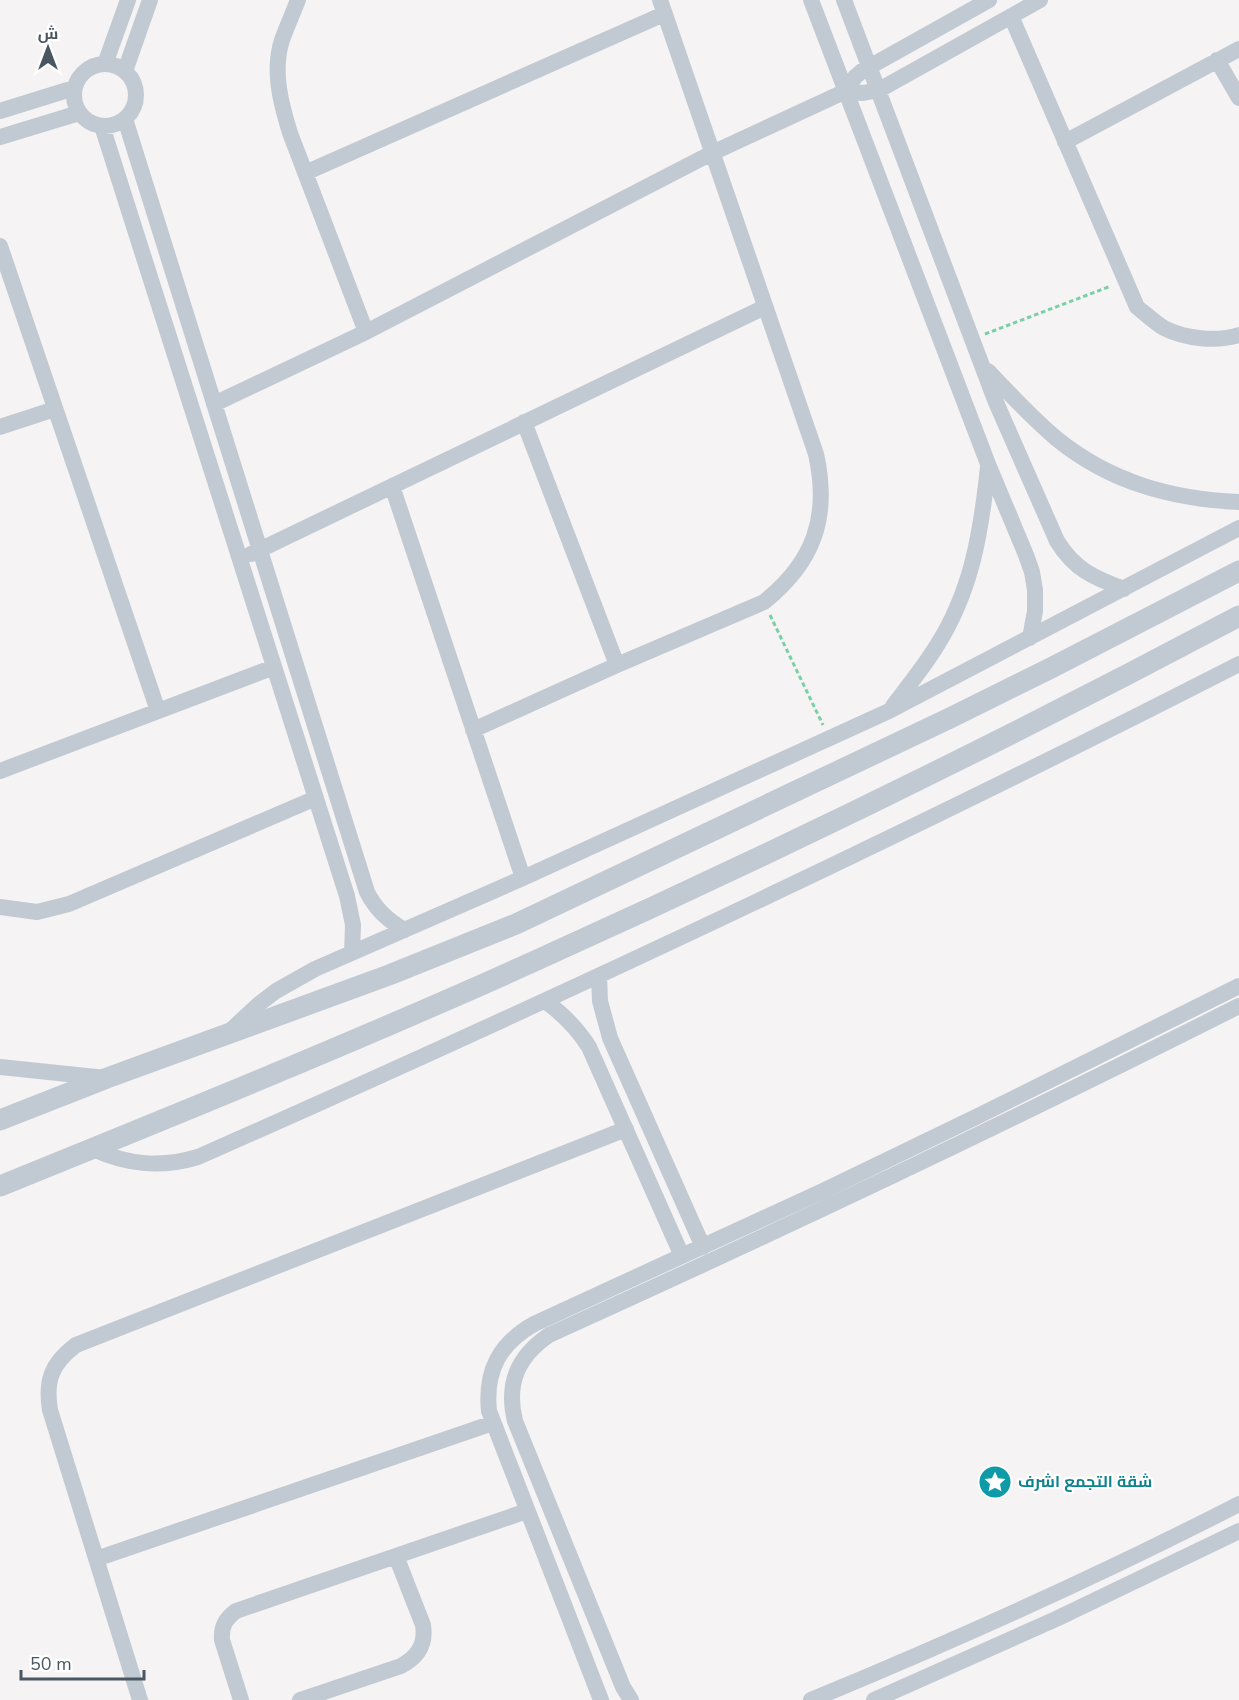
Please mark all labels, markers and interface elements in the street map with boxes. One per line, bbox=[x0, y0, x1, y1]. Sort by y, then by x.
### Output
north arrow bbox=[18, 18, 78, 78]
text: ش bbox=[38, 23, 58, 45]
place icon: شقة التجمع اشرف bbox=[977, 1464, 1013, 1500]
place label: شقة التجمع اشرف bbox=[1018, 1471, 1152, 1493]
scale bar bbox=[21, 1643, 144, 1681]
text: 50 m bbox=[30, 1652, 72, 1676]

